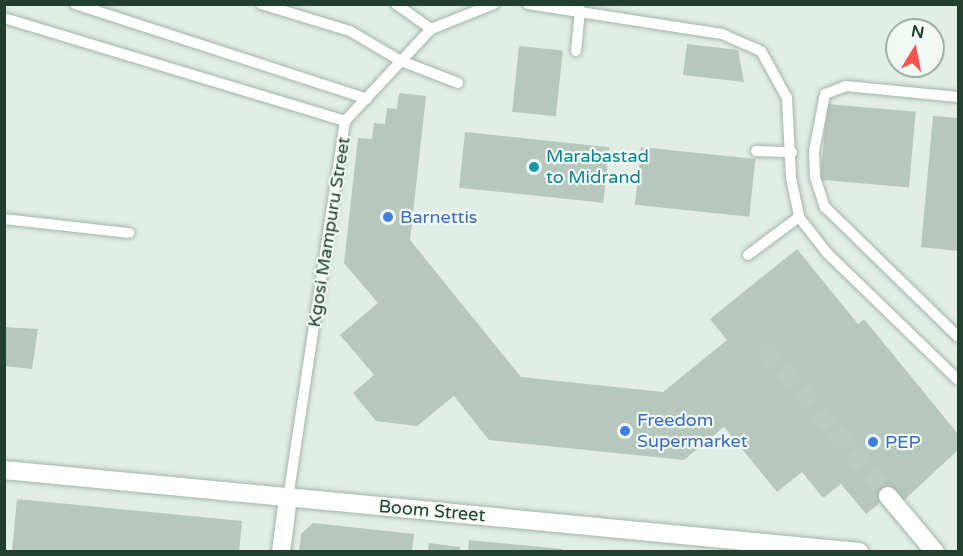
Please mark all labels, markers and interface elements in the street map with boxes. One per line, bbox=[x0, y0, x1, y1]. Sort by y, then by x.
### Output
north arrow bbox=[885, 18, 945, 78]
text: N bbox=[910, 21, 926, 43]
street label: Kgosi Mampuru Street bbox=[303, 135, 355, 329]
place label: Marabastad to Midrand bbox=[546, 146, 649, 188]
marker: Marabastad to Midrand bbox=[527, 160, 541, 174]
place label: Barnettis bbox=[400, 206, 478, 228]
marker: Barnettis bbox=[381, 210, 395, 224]
place label: Freedom Supermarket bbox=[637, 410, 748, 452]
marker: Freedom Supermarket bbox=[618, 424, 632, 438]
place label: PEP bbox=[885, 431, 921, 453]
marker: PEP bbox=[866, 435, 880, 449]
street label: Boom Street bbox=[378, 496, 486, 526]

